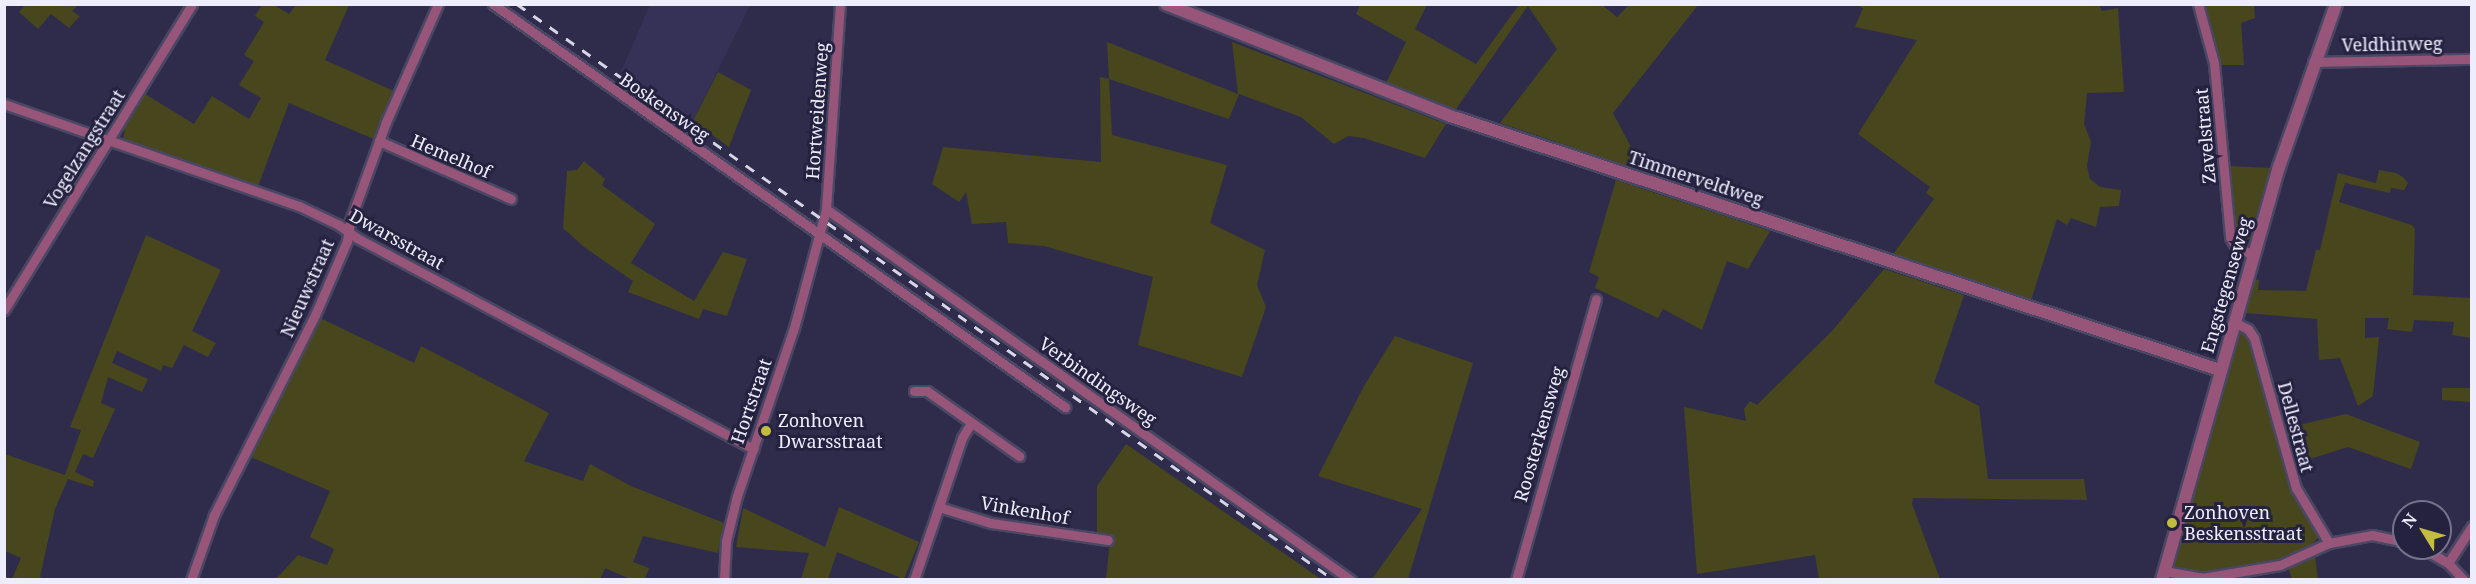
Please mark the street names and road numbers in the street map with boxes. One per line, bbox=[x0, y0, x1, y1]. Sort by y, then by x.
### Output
street label: Veldhinweg bbox=[2341, 32, 2443, 56]
street label: Hortweidenweg bbox=[801, 42, 833, 180]
street label: Boskensweg bbox=[616, 68, 714, 146]
street label: Vogelzangstraat bbox=[39, 86, 129, 212]
street label: Zavelstraat bbox=[2190, 87, 2220, 185]
street label: Hemelhof bbox=[408, 130, 494, 182]
street label: Timmerveldweg bbox=[1626, 146, 1766, 210]
street label: Dwarsstraat bbox=[346, 204, 448, 274]
street label: Engstegenseweg bbox=[2196, 215, 2256, 355]
street label: Nieuwstraat bbox=[276, 236, 338, 340]
street label: Verbindingsweg bbox=[1035, 332, 1161, 430]
street label: Hortstraat bbox=[726, 356, 776, 446]
street label: Roosterkensweg bbox=[1509, 364, 1569, 504]
street label: Dellestraat bbox=[2274, 379, 2318, 475]
street label: Vinkenhof bbox=[979, 492, 1071, 528]

